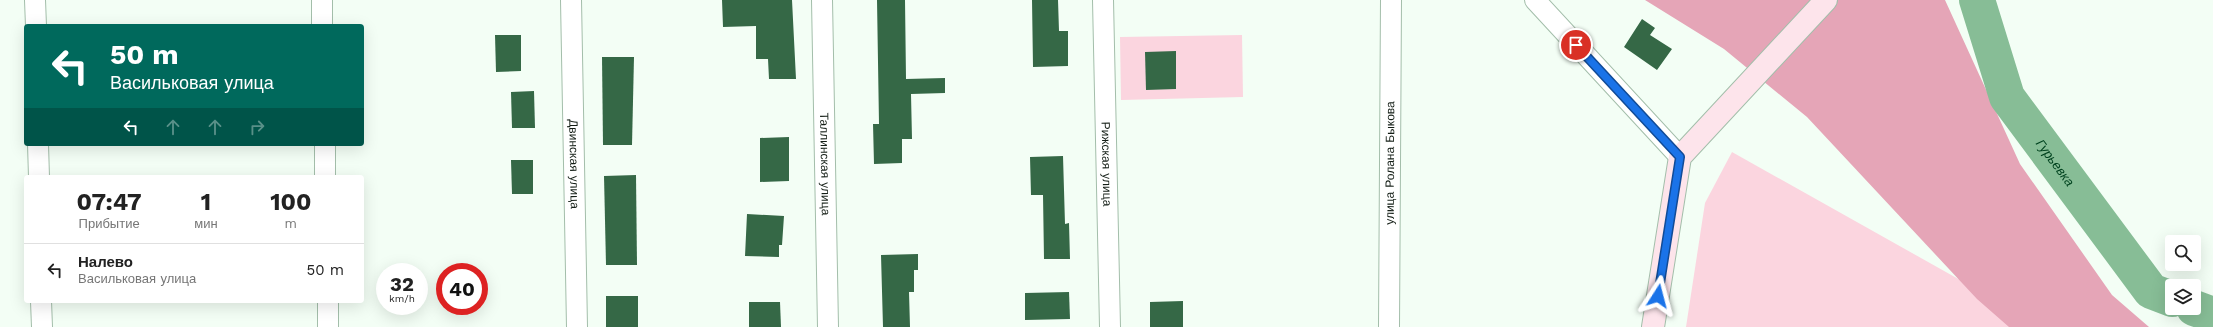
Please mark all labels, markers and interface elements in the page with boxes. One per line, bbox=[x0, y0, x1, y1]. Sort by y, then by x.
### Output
pin bbox=[1559, 28, 1593, 62]
icon: arrive bbox=[1565, 34, 1587, 56]
text: 50 m bbox=[110, 38, 179, 71]
icon: left bbox=[44, 40, 96, 92]
text: Васильковая улица bbox=[110, 72, 274, 93]
street label: улица Ролана Быкова bbox=[1383, 101, 1397, 225]
street label: Таллинская улица bbox=[817, 113, 833, 216]
icon: left bbox=[120, 116, 142, 138]
icon: ahead bbox=[162, 116, 184, 138]
icon: ahead bbox=[204, 116, 226, 138]
icon: right bbox=[246, 116, 268, 138]
street label: Двинская улица bbox=[566, 119, 582, 209]
street label: Рижская улица bbox=[1099, 122, 1114, 207]
water label: Гурьевка bbox=[2033, 136, 2078, 189]
text: 07:47 bbox=[77, 188, 142, 216]
text: 1 bbox=[201, 188, 211, 216]
text: 100 bbox=[270, 188, 311, 216]
text: Прибытие bbox=[79, 216, 140, 231]
text: мин bbox=[194, 216, 218, 231]
text: m bbox=[285, 216, 297, 231]
map controls bbox=[2165, 235, 2201, 315]
button: search bbox=[2165, 235, 2201, 271]
text: Налево bbox=[78, 253, 133, 271]
icon: left bbox=[44, 259, 66, 281]
text: 50 m bbox=[307, 261, 344, 279]
speed limit sign: 40 bbox=[436, 263, 488, 315]
text: Васильковая улица bbox=[78, 271, 196, 286]
text: 32 bbox=[390, 272, 414, 296]
position arrow bbox=[1637, 275, 1679, 317]
button: layers bbox=[2165, 279, 2201, 315]
text: km/h bbox=[389, 293, 415, 304]

